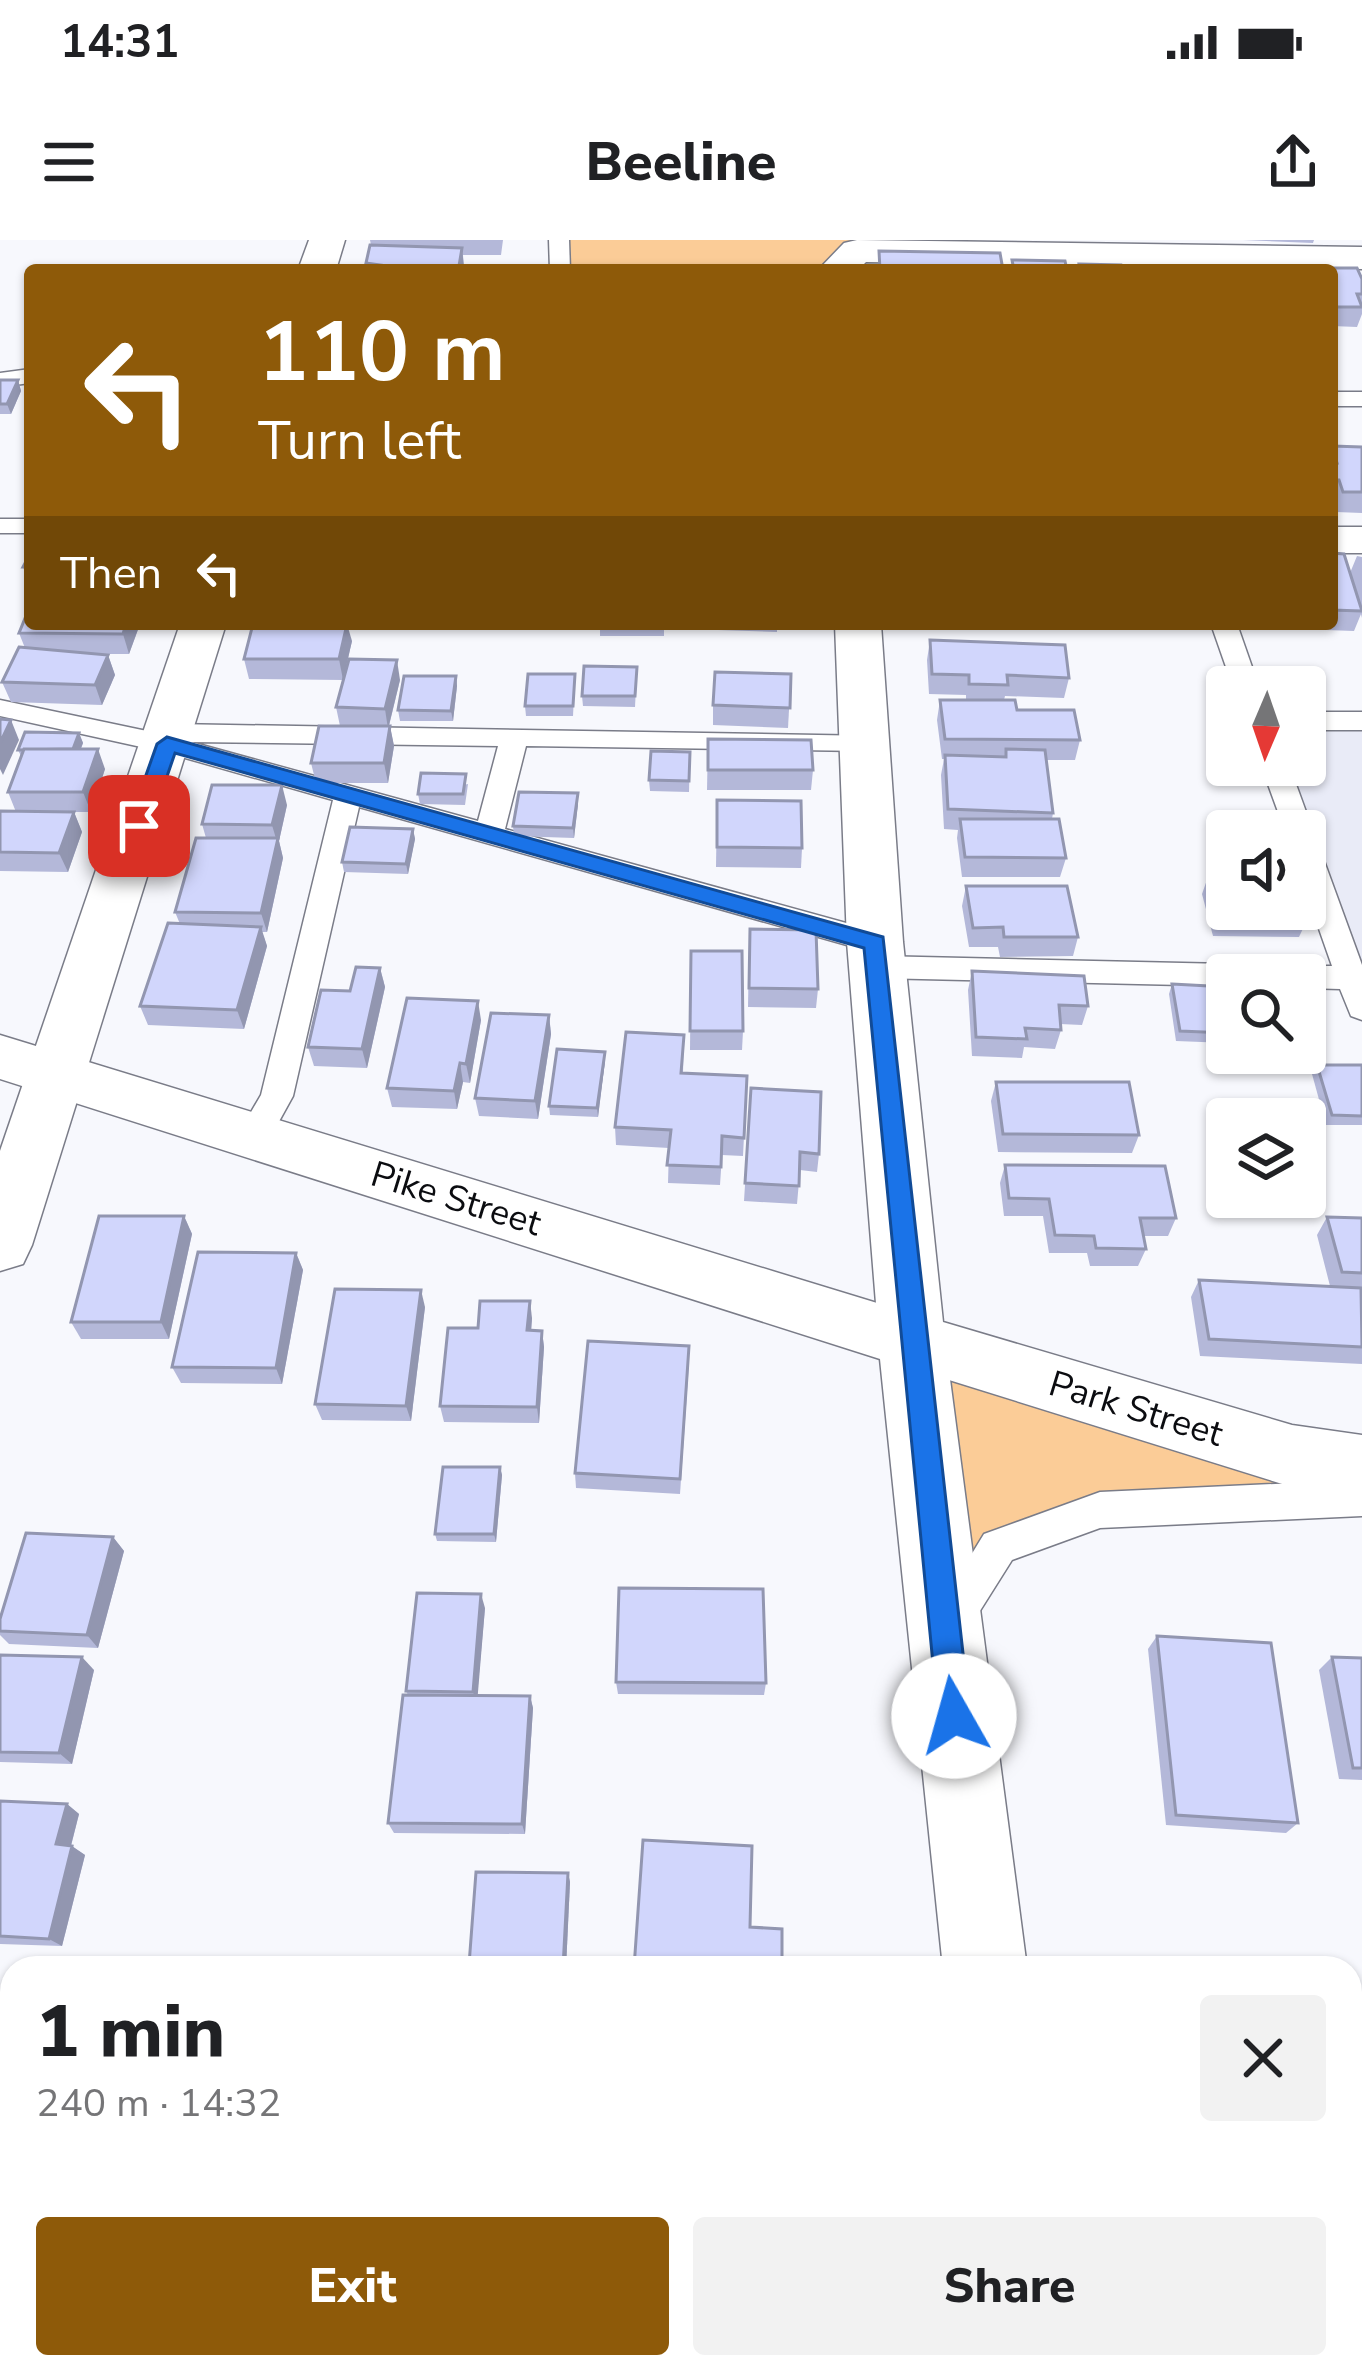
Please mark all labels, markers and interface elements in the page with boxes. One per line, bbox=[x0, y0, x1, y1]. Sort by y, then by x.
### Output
text: 14:31 bbox=[60, 12, 179, 73]
text: Beeline bbox=[585, 125, 777, 199]
icon: menu bbox=[36, 129, 102, 195]
icon: share bbox=[1260, 129, 1326, 195]
text: 110 m bbox=[258, 295, 506, 410]
icon: left bbox=[60, 312, 216, 468]
text: Turn left bbox=[258, 404, 461, 478]
icon: left bbox=[186, 540, 252, 606]
text: Then bbox=[60, 543, 162, 604]
north arrow bbox=[1206, 666, 1326, 786]
map controls bbox=[1206, 666, 1326, 1218]
pin bbox=[88, 775, 190, 877]
icon: arrive bbox=[106, 793, 172, 859]
button: sound bbox=[1206, 810, 1326, 930]
button: search bbox=[1206, 954, 1326, 1074]
button: layers bbox=[1206, 1098, 1326, 1218]
street label: Pike Street bbox=[365, 1150, 547, 1248]
street label: Park Street bbox=[1043, 1359, 1229, 1459]
position arrow bbox=[891, 1653, 1017, 1779]
text: 1 min bbox=[36, 1983, 225, 2081]
button: close bbox=[1200, 1995, 1326, 2121]
text: 240 m · 14:32 bbox=[36, 2077, 281, 2130]
button: Exit bbox=[36, 2217, 669, 2355]
button: Share bbox=[693, 2217, 1326, 2355]

